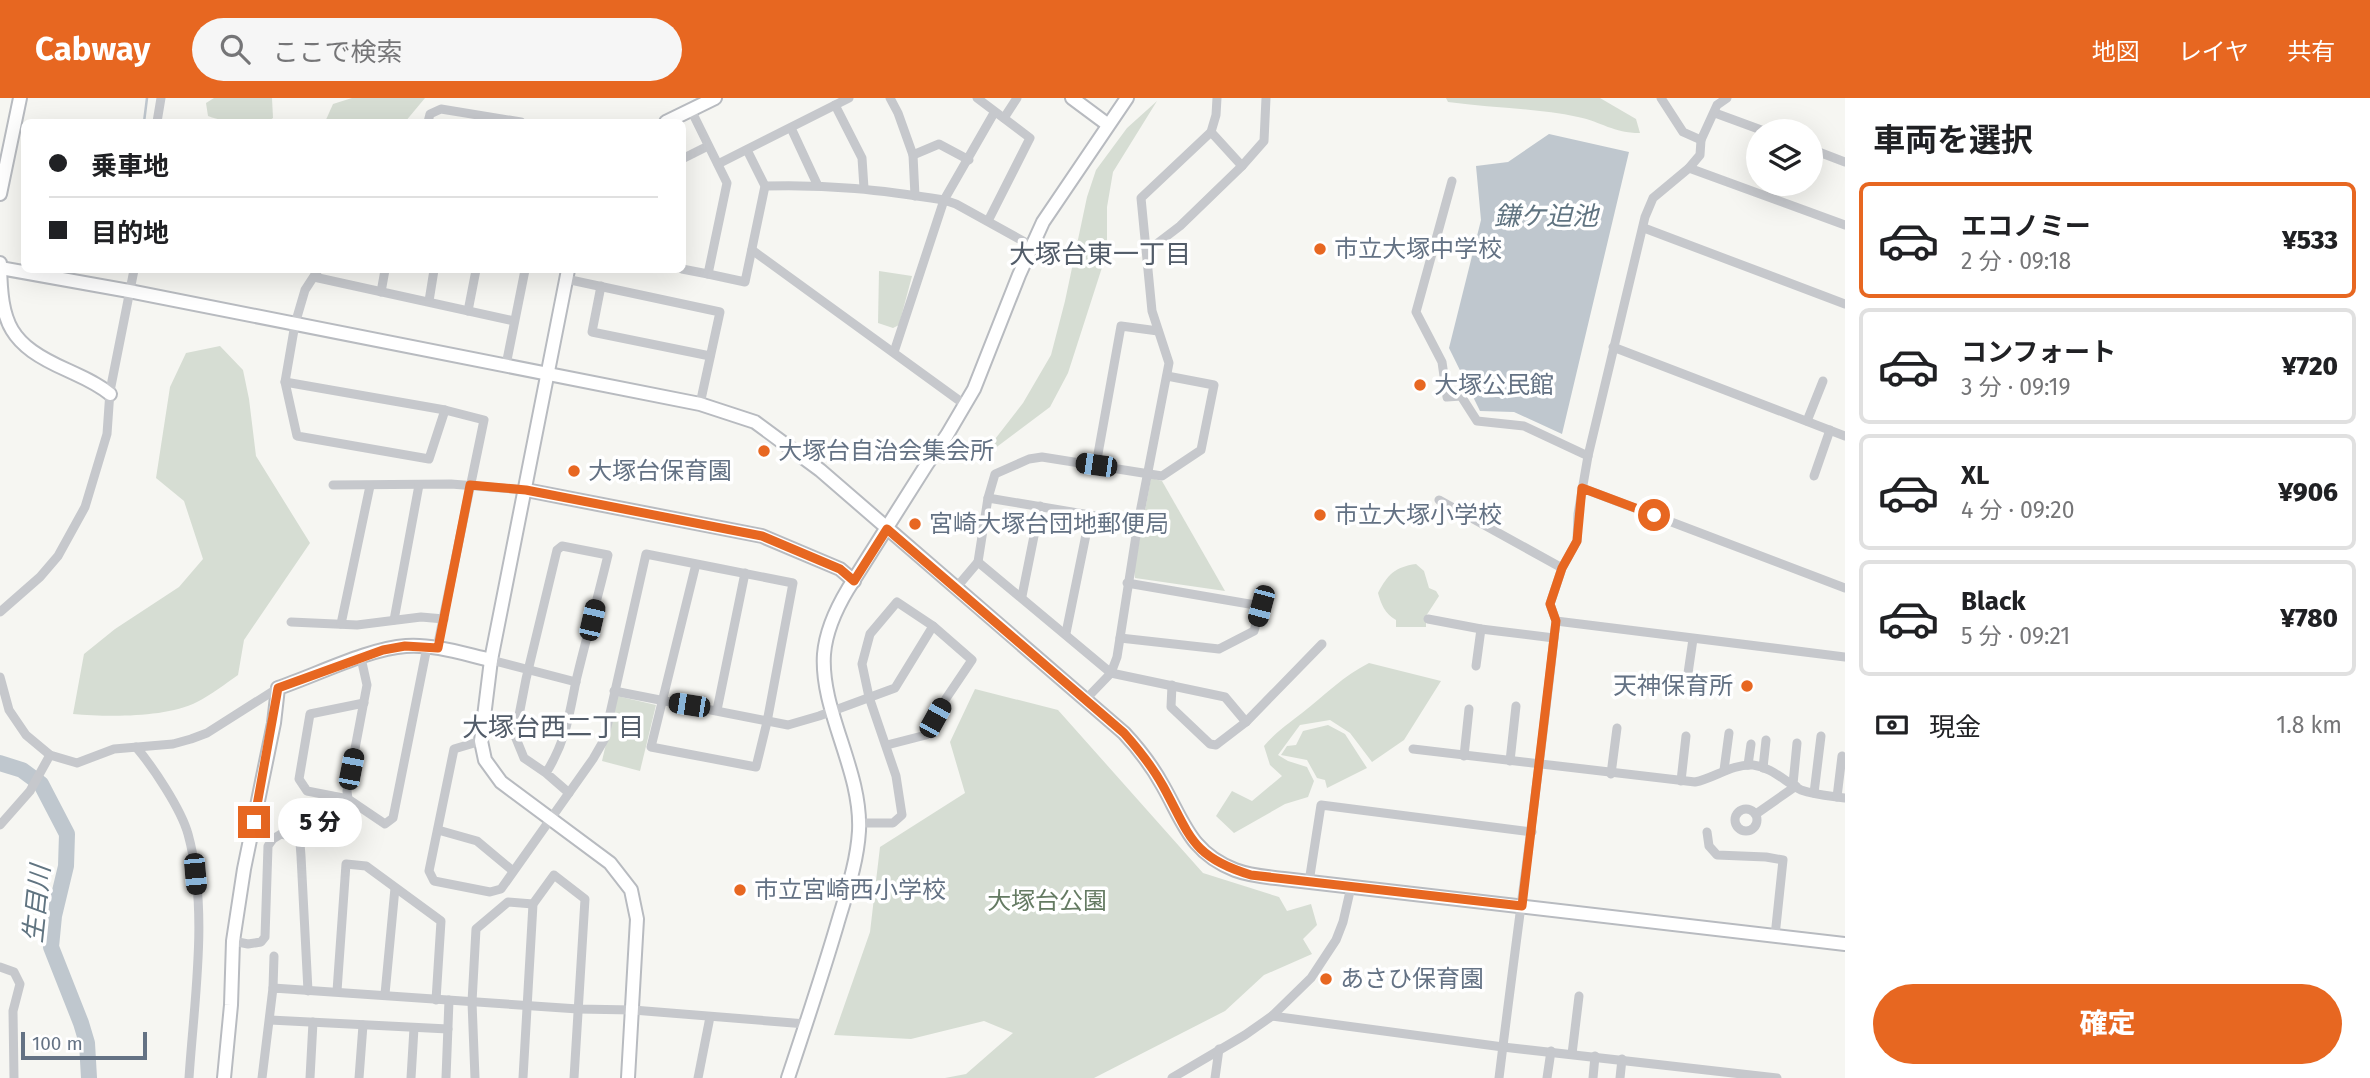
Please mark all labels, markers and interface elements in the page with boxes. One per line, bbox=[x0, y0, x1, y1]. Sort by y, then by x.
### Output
search box bbox=[192, 18, 682, 81]
text: Cabway bbox=[35, 29, 150, 69]
icon: search bbox=[216, 30, 254, 68]
text: ここで検索 bbox=[272, 37, 402, 68]
text: 地図 bbox=[2092, 38, 2140, 66]
text: レイヤ bbox=[2178, 38, 2249, 66]
text: 共有 bbox=[2287, 38, 2335, 66]
map controls bbox=[1746, 119, 1823, 196]
button: layers bbox=[1746, 119, 1823, 196]
text: 車両を選択 bbox=[1873, 121, 2033, 159]
text: 乗車地 bbox=[91, 151, 169, 182]
water label: 鎌ケ迫池 bbox=[1494, 201, 1601, 232]
icon: car bbox=[1877, 209, 1940, 272]
text: エコノミー bbox=[1961, 211, 2091, 242]
text: 目的地 bbox=[91, 218, 169, 249]
text: ¥533 bbox=[2282, 225, 2338, 256]
place label: 市立大塚中学校 bbox=[1334, 235, 1502, 263]
district label: 大塚台東一丁目 bbox=[1009, 239, 1191, 270]
marker: 市立大塚中学校 bbox=[1312, 241, 1328, 257]
text: 2 分 · 09:18 bbox=[1961, 247, 2071, 275]
icon: car bbox=[1877, 335, 1940, 398]
text: コンフォート bbox=[1961, 337, 2116, 368]
text: ¥720 bbox=[2282, 351, 2338, 382]
place label: 大塚公民館 bbox=[1434, 371, 1554, 399]
text: 3 分 · 09:19 bbox=[1961, 373, 2071, 401]
marker: 大塚公民館 bbox=[1412, 377, 1428, 393]
place label: 大塚台自治会集会所 bbox=[778, 437, 994, 465]
marker: 大塚台自治会集会所 bbox=[756, 443, 772, 459]
car bbox=[1074, 452, 1119, 478]
place label: 大塚台保育園 bbox=[588, 457, 732, 485]
text: XL bbox=[1961, 460, 1989, 491]
icon: car bbox=[1877, 461, 1940, 524]
marker: 大塚台保育園 bbox=[566, 463, 582, 479]
text: ¥906 bbox=[2278, 477, 2338, 508]
text: 4 分 · 09:20 bbox=[1961, 496, 2074, 524]
route start bbox=[1638, 499, 1670, 531]
place label: 市立大塚小学校 bbox=[1334, 501, 1502, 529]
marker: 市立大塚小学校 bbox=[1312, 507, 1328, 523]
place label: 宮崎大塚台団地郵便局 bbox=[929, 510, 1169, 538]
marker: 宮崎大塚台団地郵便局 bbox=[907, 516, 923, 532]
car bbox=[1246, 583, 1277, 629]
text: Black bbox=[1961, 586, 2026, 617]
icon: car bbox=[1877, 587, 1940, 650]
car bbox=[578, 597, 607, 643]
text: ¥780 bbox=[2280, 603, 2338, 634]
text: 5 分 · 09:21 bbox=[1961, 622, 2070, 650]
place label: 天神保育所 bbox=[1613, 672, 1733, 700]
marker: 天神保育所 bbox=[1739, 678, 1755, 694]
car bbox=[667, 691, 712, 719]
car bbox=[916, 695, 955, 741]
icon: cash bbox=[1873, 706, 1911, 744]
text: 1.8 km bbox=[2276, 711, 2342, 739]
district label: 大塚台西二丁目 bbox=[462, 712, 644, 743]
text: 現金 bbox=[1929, 712, 1981, 743]
car bbox=[337, 746, 366, 792]
callout: 5 分 bbox=[278, 798, 362, 846]
route end bbox=[238, 806, 270, 838]
text: 5 分 bbox=[300, 808, 340, 836]
car bbox=[183, 852, 208, 896]
water label: 生目川 bbox=[18, 861, 57, 944]
place label: 市立宮崎西小学校 bbox=[754, 876, 946, 904]
marker: 市立宮崎西小学校 bbox=[732, 882, 748, 898]
park label: 大塚台公園 bbox=[987, 887, 1107, 915]
place label: あさひ保育園 bbox=[1340, 965, 1484, 993]
marker: あさひ保育園 bbox=[1318, 971, 1334, 987]
button: 確定 bbox=[1873, 984, 2342, 1064]
scale bar bbox=[21, 1029, 147, 1061]
text: 100 m bbox=[32, 1032, 83, 1055]

